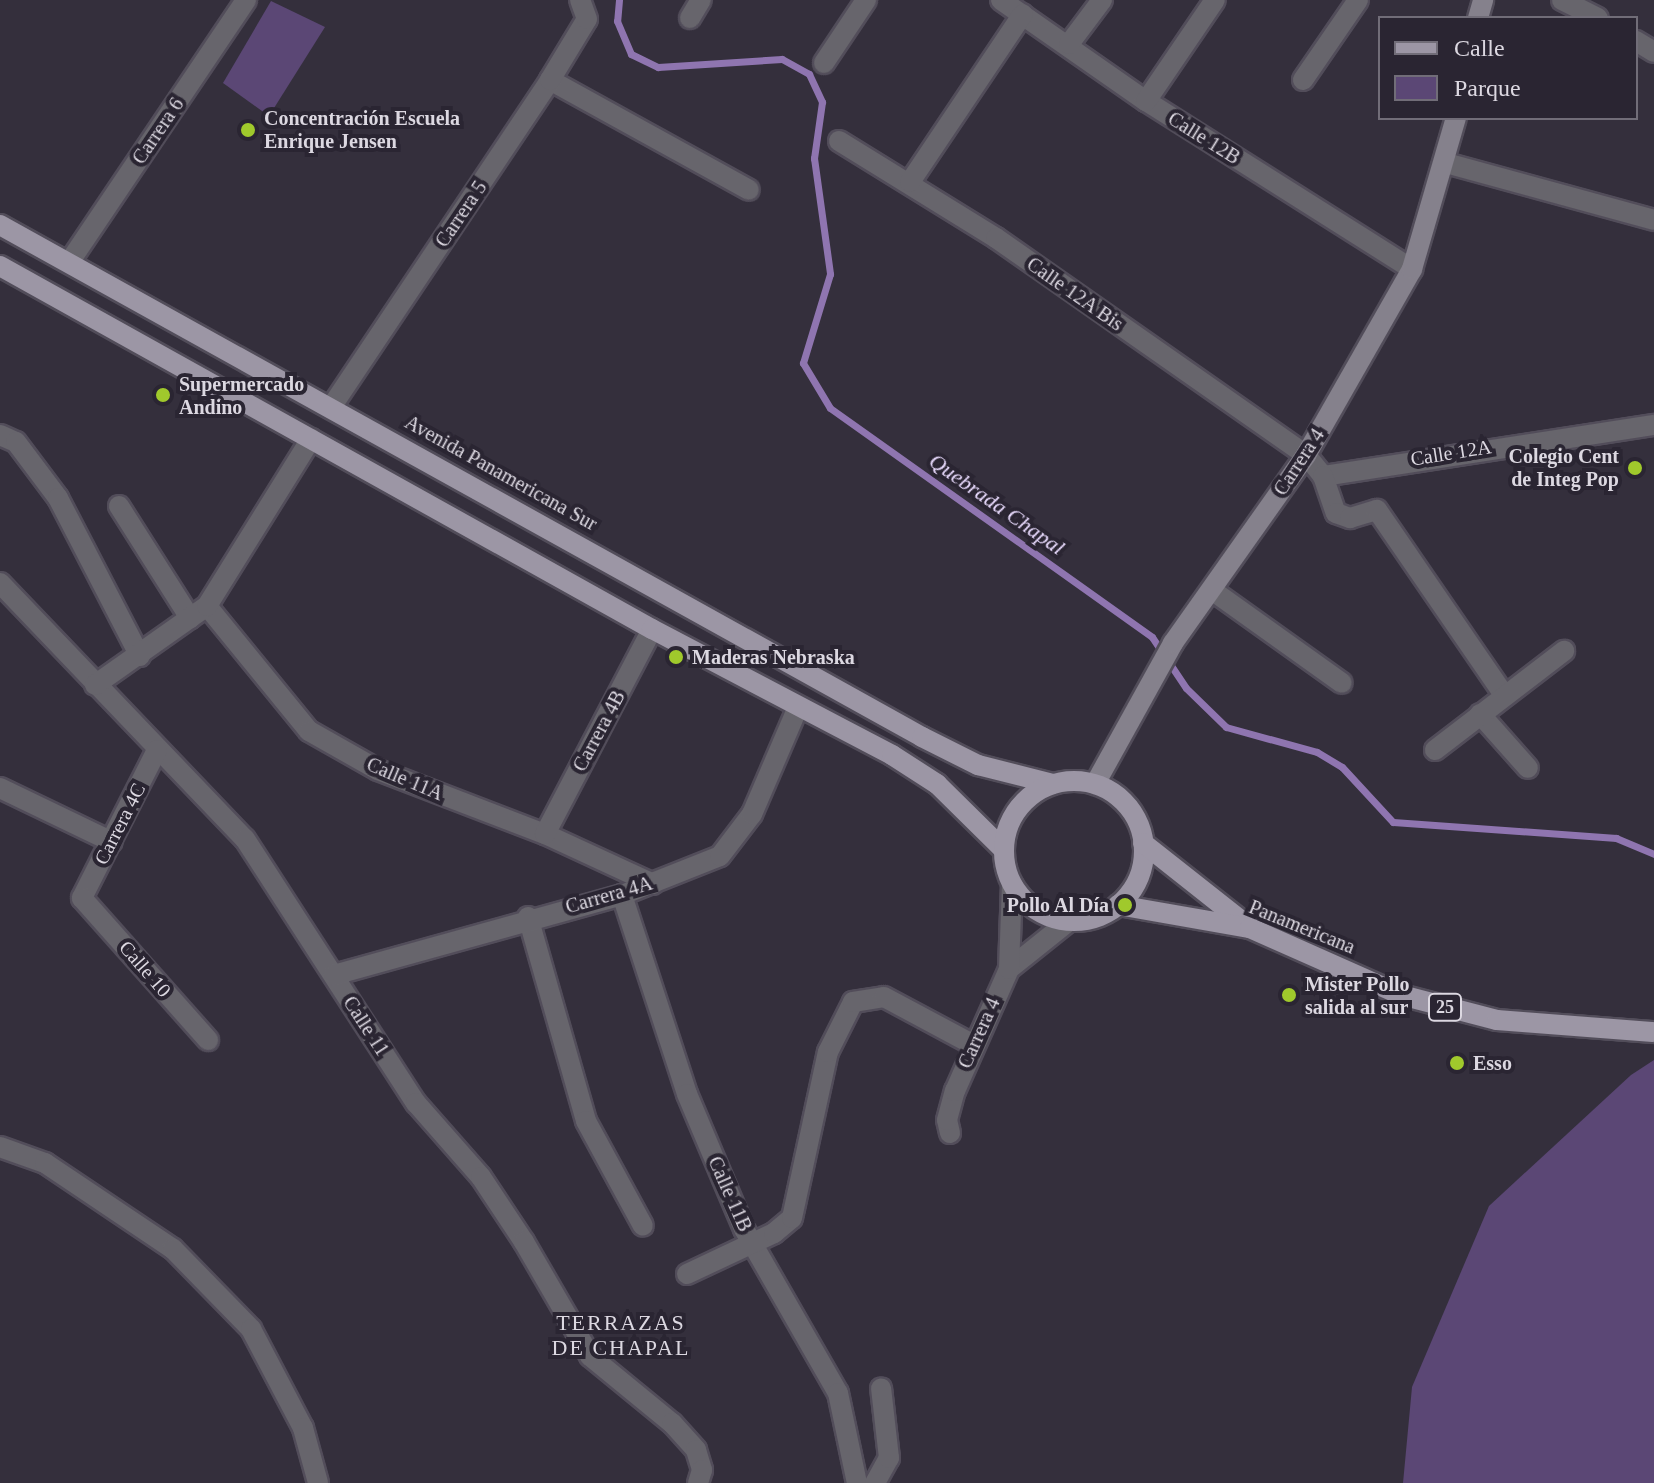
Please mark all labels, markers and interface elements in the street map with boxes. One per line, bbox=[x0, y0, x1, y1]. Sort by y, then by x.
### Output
legend bbox=[1378, 16, 1638, 120]
text: Calle bbox=[1454, 35, 1505, 61]
text: Parque bbox=[1454, 75, 1521, 101]
street label: Carrera 6 bbox=[127, 93, 189, 169]
place label: Concentración Escuela Enrique Jensen bbox=[264, 106, 460, 153]
street label: Calle 12B bbox=[1163, 106, 1245, 170]
marker: Concentración Escuela Enrique Jensen bbox=[239, 121, 257, 139]
street label: Carrera 5 bbox=[430, 176, 492, 252]
street label: Calle 12A Bis bbox=[1022, 252, 1128, 336]
place label: Supermercado Andino bbox=[179, 372, 304, 419]
marker: Supermercado Andino bbox=[154, 386, 172, 404]
street label: Avenida Panamericana Sur bbox=[401, 410, 601, 536]
street label: Carrera 4 bbox=[1269, 424, 1329, 500]
street label: Calle 12A bbox=[1409, 435, 1493, 471]
place label: Colegio Cent de Integ Pop bbox=[1508, 444, 1619, 491]
water label: Quebrada Chapal bbox=[924, 447, 1070, 561]
marker: Colegio Cent de Integ Pop bbox=[1626, 459, 1644, 477]
place label: Maderas Nebraska bbox=[692, 645, 855, 669]
marker: Maderas Nebraska bbox=[667, 648, 685, 666]
street label: Carrera 4B bbox=[568, 686, 630, 776]
street label: Calle 11A bbox=[363, 752, 447, 806]
street label: Carrera 4C bbox=[89, 779, 151, 869]
street label: Carrera 4A bbox=[563, 871, 655, 919]
place label: Pollo Al Día bbox=[1006, 893, 1109, 917]
street label: Panamericana bbox=[1246, 895, 1358, 959]
marker: Pollo Al Día bbox=[1116, 896, 1134, 914]
street label: Calle 10 bbox=[114, 936, 176, 1002]
place label: Mister Pollo salida al sur bbox=[1305, 972, 1410, 1019]
marker: Mister Pollo salida al sur bbox=[1280, 986, 1298, 1004]
street label: Calle 11 bbox=[338, 992, 394, 1060]
road number: 25 bbox=[1427, 993, 1463, 1021]
street label: Carrera 4 bbox=[953, 994, 1005, 1072]
place label: Esso bbox=[1473, 1051, 1512, 1075]
marker: Esso bbox=[1448, 1054, 1466, 1072]
street label: Calle 11B bbox=[703, 1153, 757, 1235]
district label: TERRAZAS DE CHAPAL bbox=[552, 1309, 690, 1360]

